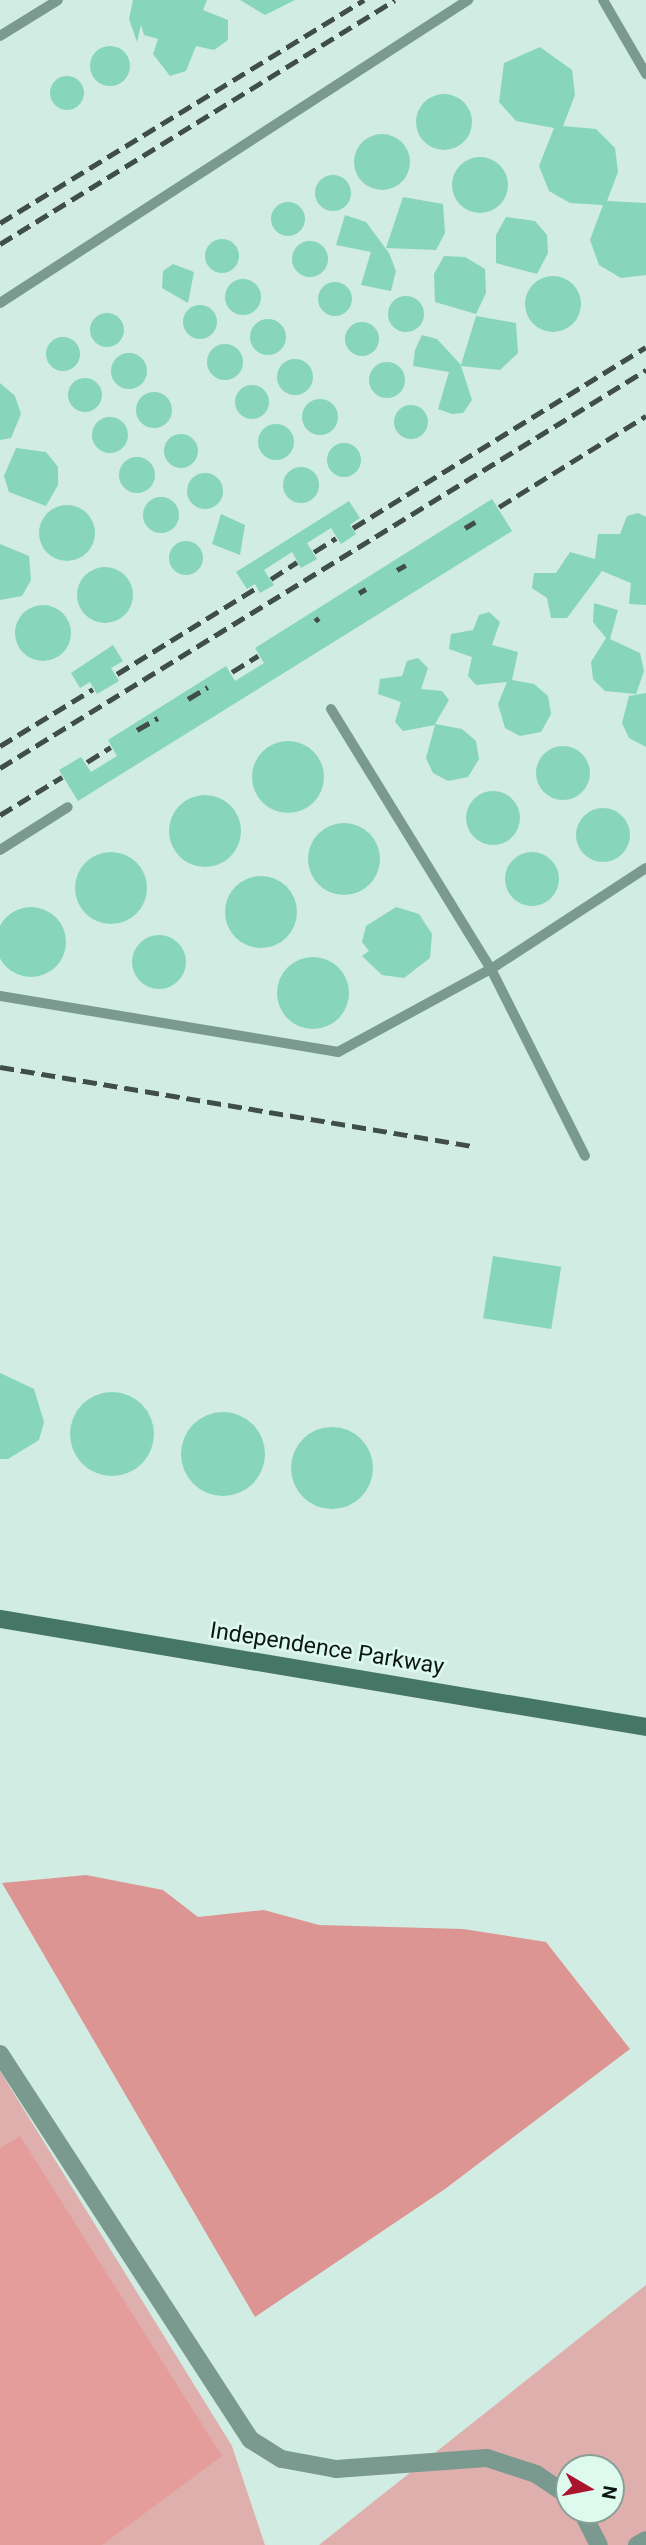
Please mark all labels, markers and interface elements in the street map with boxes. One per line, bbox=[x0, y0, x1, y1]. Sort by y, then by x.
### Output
street label: Independence Parkway bbox=[208, 1617, 446, 1681]
north arrow bbox=[555, 2454, 625, 2524]
text: N bbox=[597, 2484, 622, 2501]

